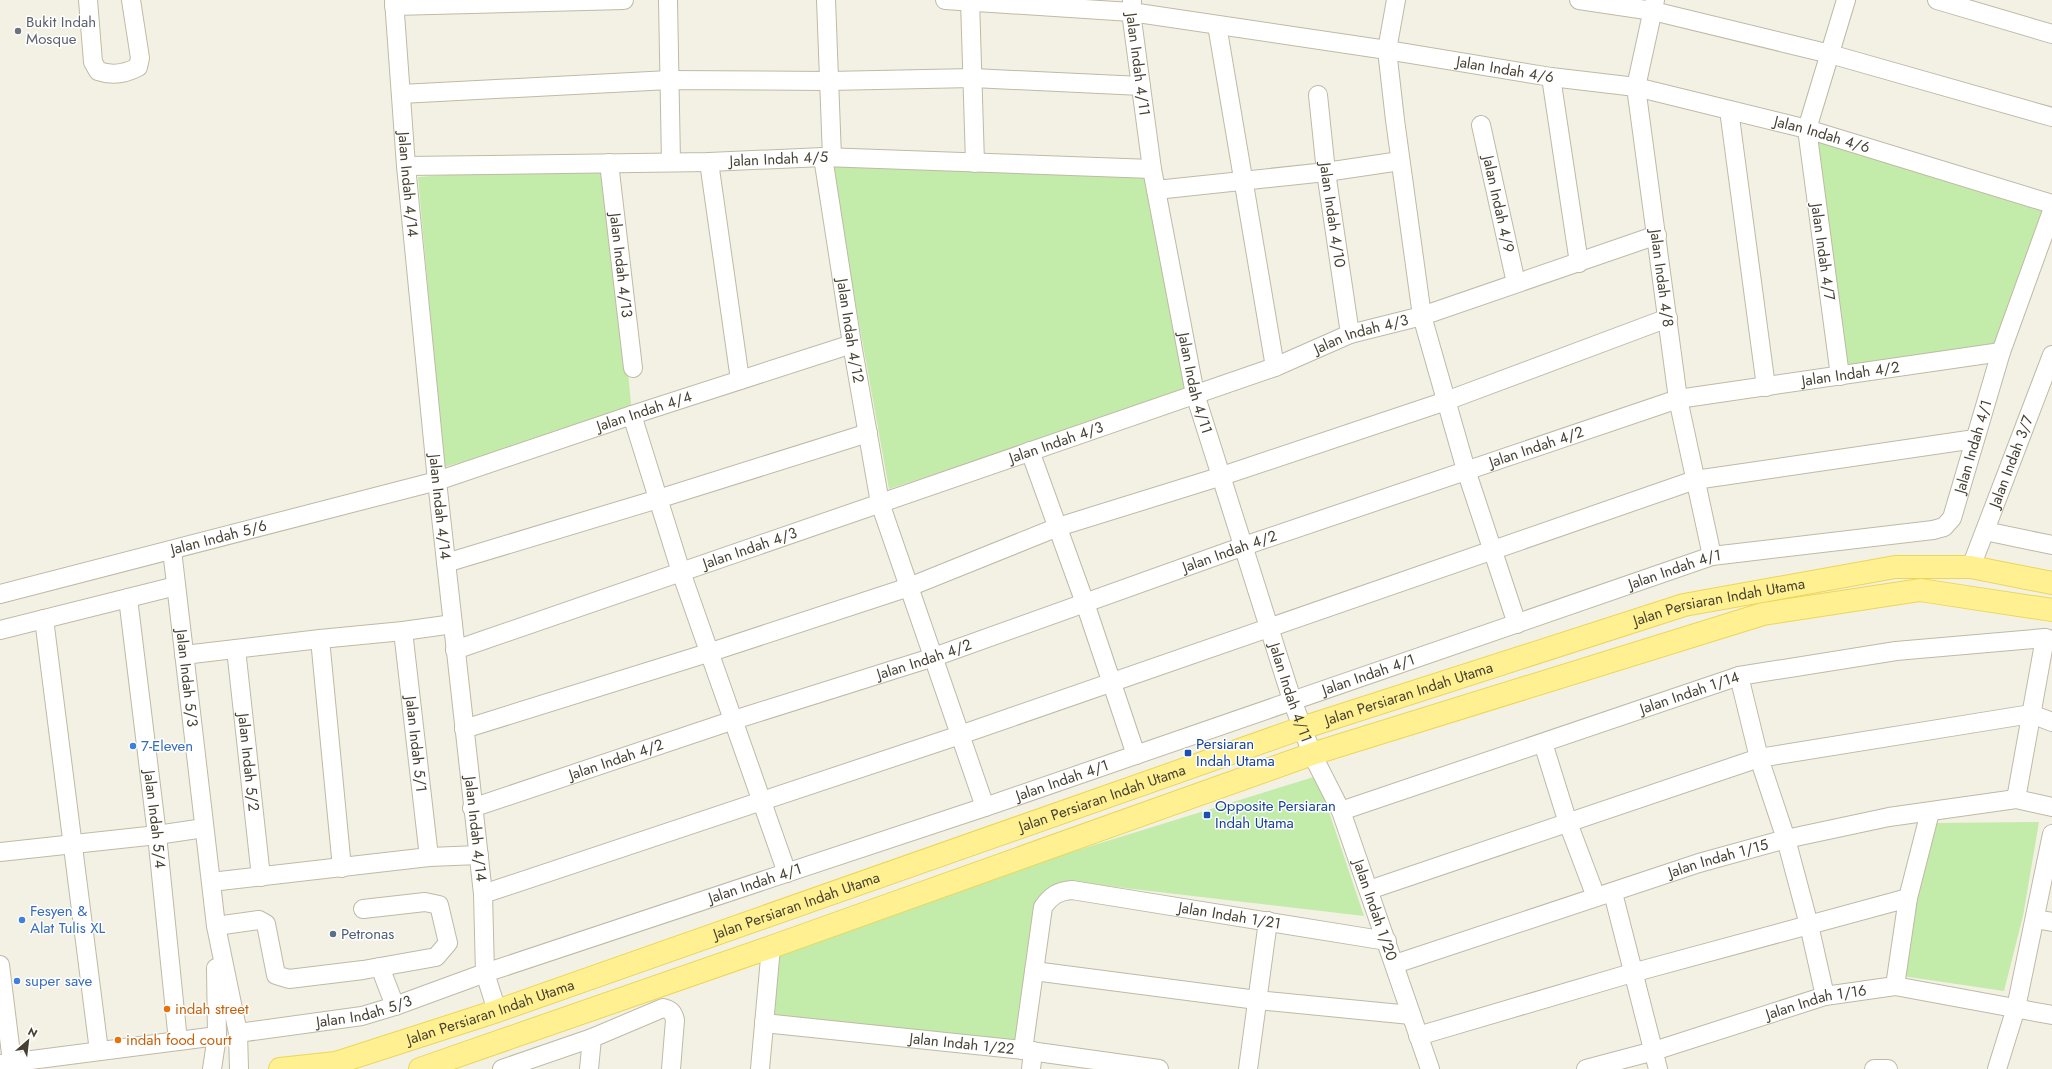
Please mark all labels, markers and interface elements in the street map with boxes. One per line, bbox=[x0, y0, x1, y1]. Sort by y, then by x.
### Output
street label: Jalan Indah 4/11 bbox=[1120, 10, 1156, 117]
place label: Bukit Indah Mosque bbox=[26, 11, 96, 50]
marker: Bukit Indah Mosque bbox=[13, 26, 23, 36]
street label: Jalan Indah 4/6 bbox=[1453, 50, 1556, 88]
street label: Jalan Indah 4/6 bbox=[1770, 110, 1873, 159]
street label: Jalan Indah 4/14 bbox=[392, 129, 424, 238]
street label: Jalan Indah 4/5 bbox=[727, 146, 829, 172]
street label: Jalan Indah 4/9 bbox=[1477, 152, 1520, 255]
street label: Jalan Indah 4/10 bbox=[1314, 160, 1351, 269]
street label: Jalan Indah 4/7 bbox=[1805, 200, 1841, 302]
street label: Jalan Indah 4/13 bbox=[604, 210, 638, 319]
street label: Jalan Indah 4/8 bbox=[1644, 226, 1679, 328]
street label: Jalan Indah 4/12 bbox=[831, 275, 870, 385]
street label: Jalan Indah 4/3 bbox=[1308, 309, 1411, 360]
street label: Jalan Indah 4/11 bbox=[1172, 329, 1218, 437]
street label: Jalan Indah 4/2 bbox=[1798, 356, 1901, 392]
street label: Jalan Indah 4/4 bbox=[592, 385, 695, 438]
street label: Jalan Indah 4/1 bbox=[1948, 397, 1997, 498]
street label: Jalan Indah 3/7 bbox=[1983, 412, 2039, 513]
street label: Jalan Indah 4/3 bbox=[1004, 416, 1106, 470]
street label: Jalan Indah 4/2 bbox=[1484, 421, 1587, 474]
street label: Jalan Indah 4/14 bbox=[423, 451, 457, 561]
street label: Jalan Indah 5/6 bbox=[166, 514, 269, 561]
street label: Jalan Indah 4/3 bbox=[698, 522, 800, 575]
street label: Jalan Indah 4/2 bbox=[1177, 525, 1280, 579]
street label: Jalan Indah 4/1 bbox=[1623, 544, 1722, 596]
street label: Jalan Persiaran Indah Utama bbox=[1628, 572, 1807, 632]
street label: Jalan Indah 5/3 bbox=[170, 626, 204, 728]
street label: Jalan Indah 4/2 bbox=[872, 633, 975, 686]
street label: Jalan Indah 4/11 bbox=[1263, 638, 1318, 745]
street label: Jalan Indah 4/1 bbox=[1317, 648, 1418, 701]
street label: Jalan Persiaran Indah Utama bbox=[1320, 656, 1496, 732]
street label: Jalan Indah 1/14 bbox=[1635, 666, 1742, 721]
street label: Jalan Indah 5/1 bbox=[399, 693, 432, 794]
street label: Jalan Indah 5/2 bbox=[232, 710, 265, 812]
street label: Jalan Indah 4/2 bbox=[564, 733, 666, 786]
place label: Persiaran Indah Utama bbox=[1196, 733, 1275, 772]
place label: 7-Eleven bbox=[141, 735, 193, 757]
marker: 7-Eleven bbox=[128, 741, 138, 751]
marker: Persiaran Indah Utama bbox=[1183, 748, 1193, 758]
street label: Jalan Indah 4/1 bbox=[1011, 754, 1112, 807]
street label: Jalan Persiaran Indah Utama bbox=[1014, 759, 1189, 838]
street label: Jalan Indah 5/4 bbox=[138, 767, 171, 870]
street label: Jalan Indah 4/14 bbox=[459, 773, 493, 883]
place label: Opposite Persiaran Indah Utama bbox=[1215, 795, 1336, 834]
marker: Opposite Persiaran Indah Utama bbox=[1202, 810, 1212, 820]
street label: Jalan Indah 1/15 bbox=[1663, 833, 1771, 884]
street label: Jalan Indah 1/20 bbox=[1347, 855, 1403, 964]
street label: Jalan Indah 4/1 bbox=[704, 858, 804, 910]
street label: Jalan Persiaran Indah Utama bbox=[708, 866, 883, 946]
street label: Jalan Indah 1/21 bbox=[1175, 896, 1282, 935]
place label: Fesyen & Alat Tulis XL bbox=[30, 900, 106, 939]
marker: Fesyen & Alat Tulis XL bbox=[17, 915, 27, 925]
place label: Petronas bbox=[341, 923, 394, 945]
marker: Petronas bbox=[328, 929, 338, 939]
place label: super save bbox=[25, 970, 92, 992]
street label: Jalan Persiaran Indah Utama bbox=[402, 974, 577, 1051]
marker: super save bbox=[12, 976, 22, 986]
street label: Jalan Indah 1/16 bbox=[1761, 979, 1868, 1026]
street label: Jalan Indah 5/3 bbox=[313, 990, 415, 1033]
place label: indah street bbox=[175, 998, 249, 1020]
marker: indah street bbox=[162, 1004, 172, 1014]
north arrow bbox=[8, 1021, 48, 1061]
text: N bbox=[25, 1023, 40, 1041]
street label: Jalan Indah 1/22 bbox=[906, 1027, 1015, 1060]
place label: indah food court bbox=[126, 1029, 232, 1051]
marker: indah food court bbox=[113, 1035, 123, 1045]

